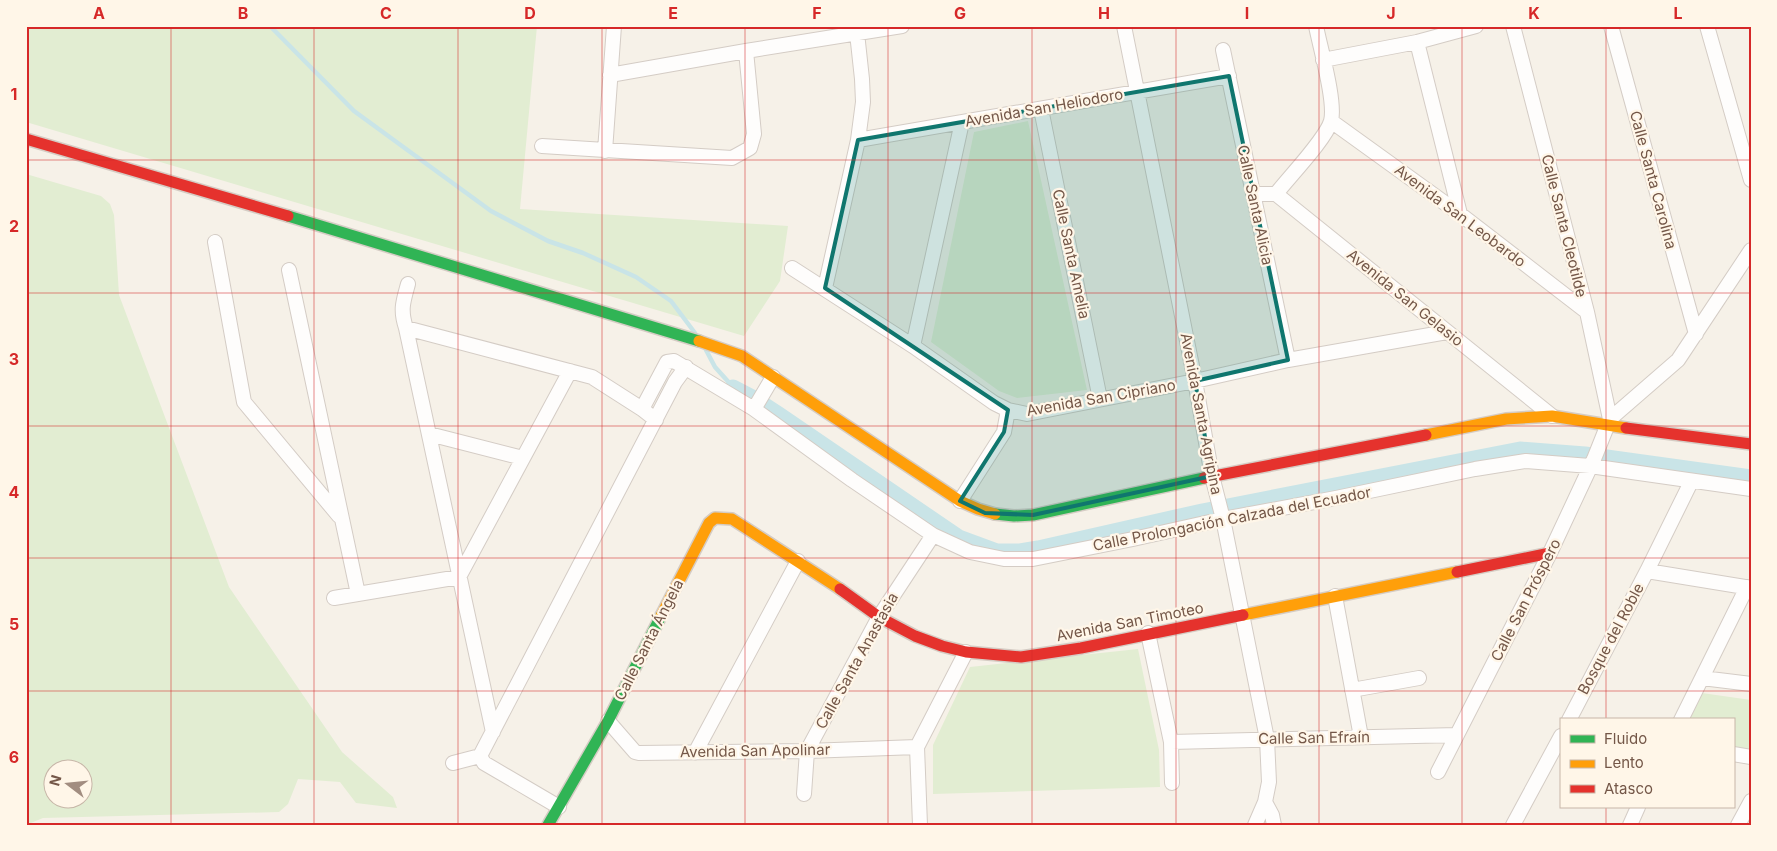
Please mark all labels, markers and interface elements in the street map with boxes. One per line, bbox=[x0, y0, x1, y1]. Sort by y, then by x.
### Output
text: A bbox=[93, 3, 105, 23]
text: B bbox=[238, 3, 248, 23]
text: C bbox=[380, 3, 392, 23]
text: D bbox=[524, 3, 536, 23]
text: E bbox=[668, 3, 678, 23]
text: F bbox=[812, 3, 822, 23]
text: G bbox=[954, 3, 966, 23]
text: H bbox=[1098, 3, 1110, 23]
text: I bbox=[1245, 3, 1249, 23]
text: J bbox=[1386, 3, 1396, 23]
text: K bbox=[1528, 3, 1540, 23]
text: L bbox=[1673, 3, 1683, 23]
text: 1 bbox=[11, 84, 17, 104]
street label: Avenida San Heliodoro bbox=[963, 84, 1125, 131]
street label: Calle Santa Carolina bbox=[1626, 109, 1681, 251]
street label: Calle Santa Alicia bbox=[1233, 143, 1278, 267]
street label: Calle Santa Cleotilde bbox=[1538, 152, 1591, 299]
street label: Avenida San Leobardo bbox=[1391, 160, 1530, 271]
street label: Calle Santa Amelia bbox=[1048, 187, 1095, 320]
text: 2 bbox=[9, 216, 19, 236]
street label: Avenida San Gelasio bbox=[1343, 245, 1467, 350]
street label: Avenida Santa Agripina bbox=[1176, 331, 1226, 496]
text: 3 bbox=[9, 349, 19, 369]
street label: Avenida San Cipriano bbox=[1025, 375, 1177, 420]
text: 4 bbox=[9, 482, 20, 502]
street label: Calle Prolongación Calzada del Ecuador bbox=[1091, 482, 1373, 555]
street label: Calle San Próspero bbox=[1486, 535, 1565, 664]
street label: Calle Santa Ángela bbox=[610, 576, 687, 703]
street label: Bosque del Roble bbox=[1573, 580, 1648, 698]
street label: Calle Santa Anastasia bbox=[811, 589, 902, 732]
street label: Avenida San Timoteo bbox=[1055, 598, 1205, 645]
text: 5 bbox=[9, 614, 19, 634]
legend bbox=[1560, 718, 1734, 808]
street label: Calle San Efraín bbox=[1258, 727, 1370, 748]
text: Fluido bbox=[1604, 729, 1647, 748]
street label: Avenida San Apolinar bbox=[680, 740, 831, 761]
text: 6 bbox=[9, 747, 19, 767]
text: Lento bbox=[1604, 753, 1644, 772]
north arrow bbox=[42, 758, 92, 808]
text: N bbox=[45, 773, 65, 788]
text: Atasco bbox=[1604, 779, 1653, 798]

